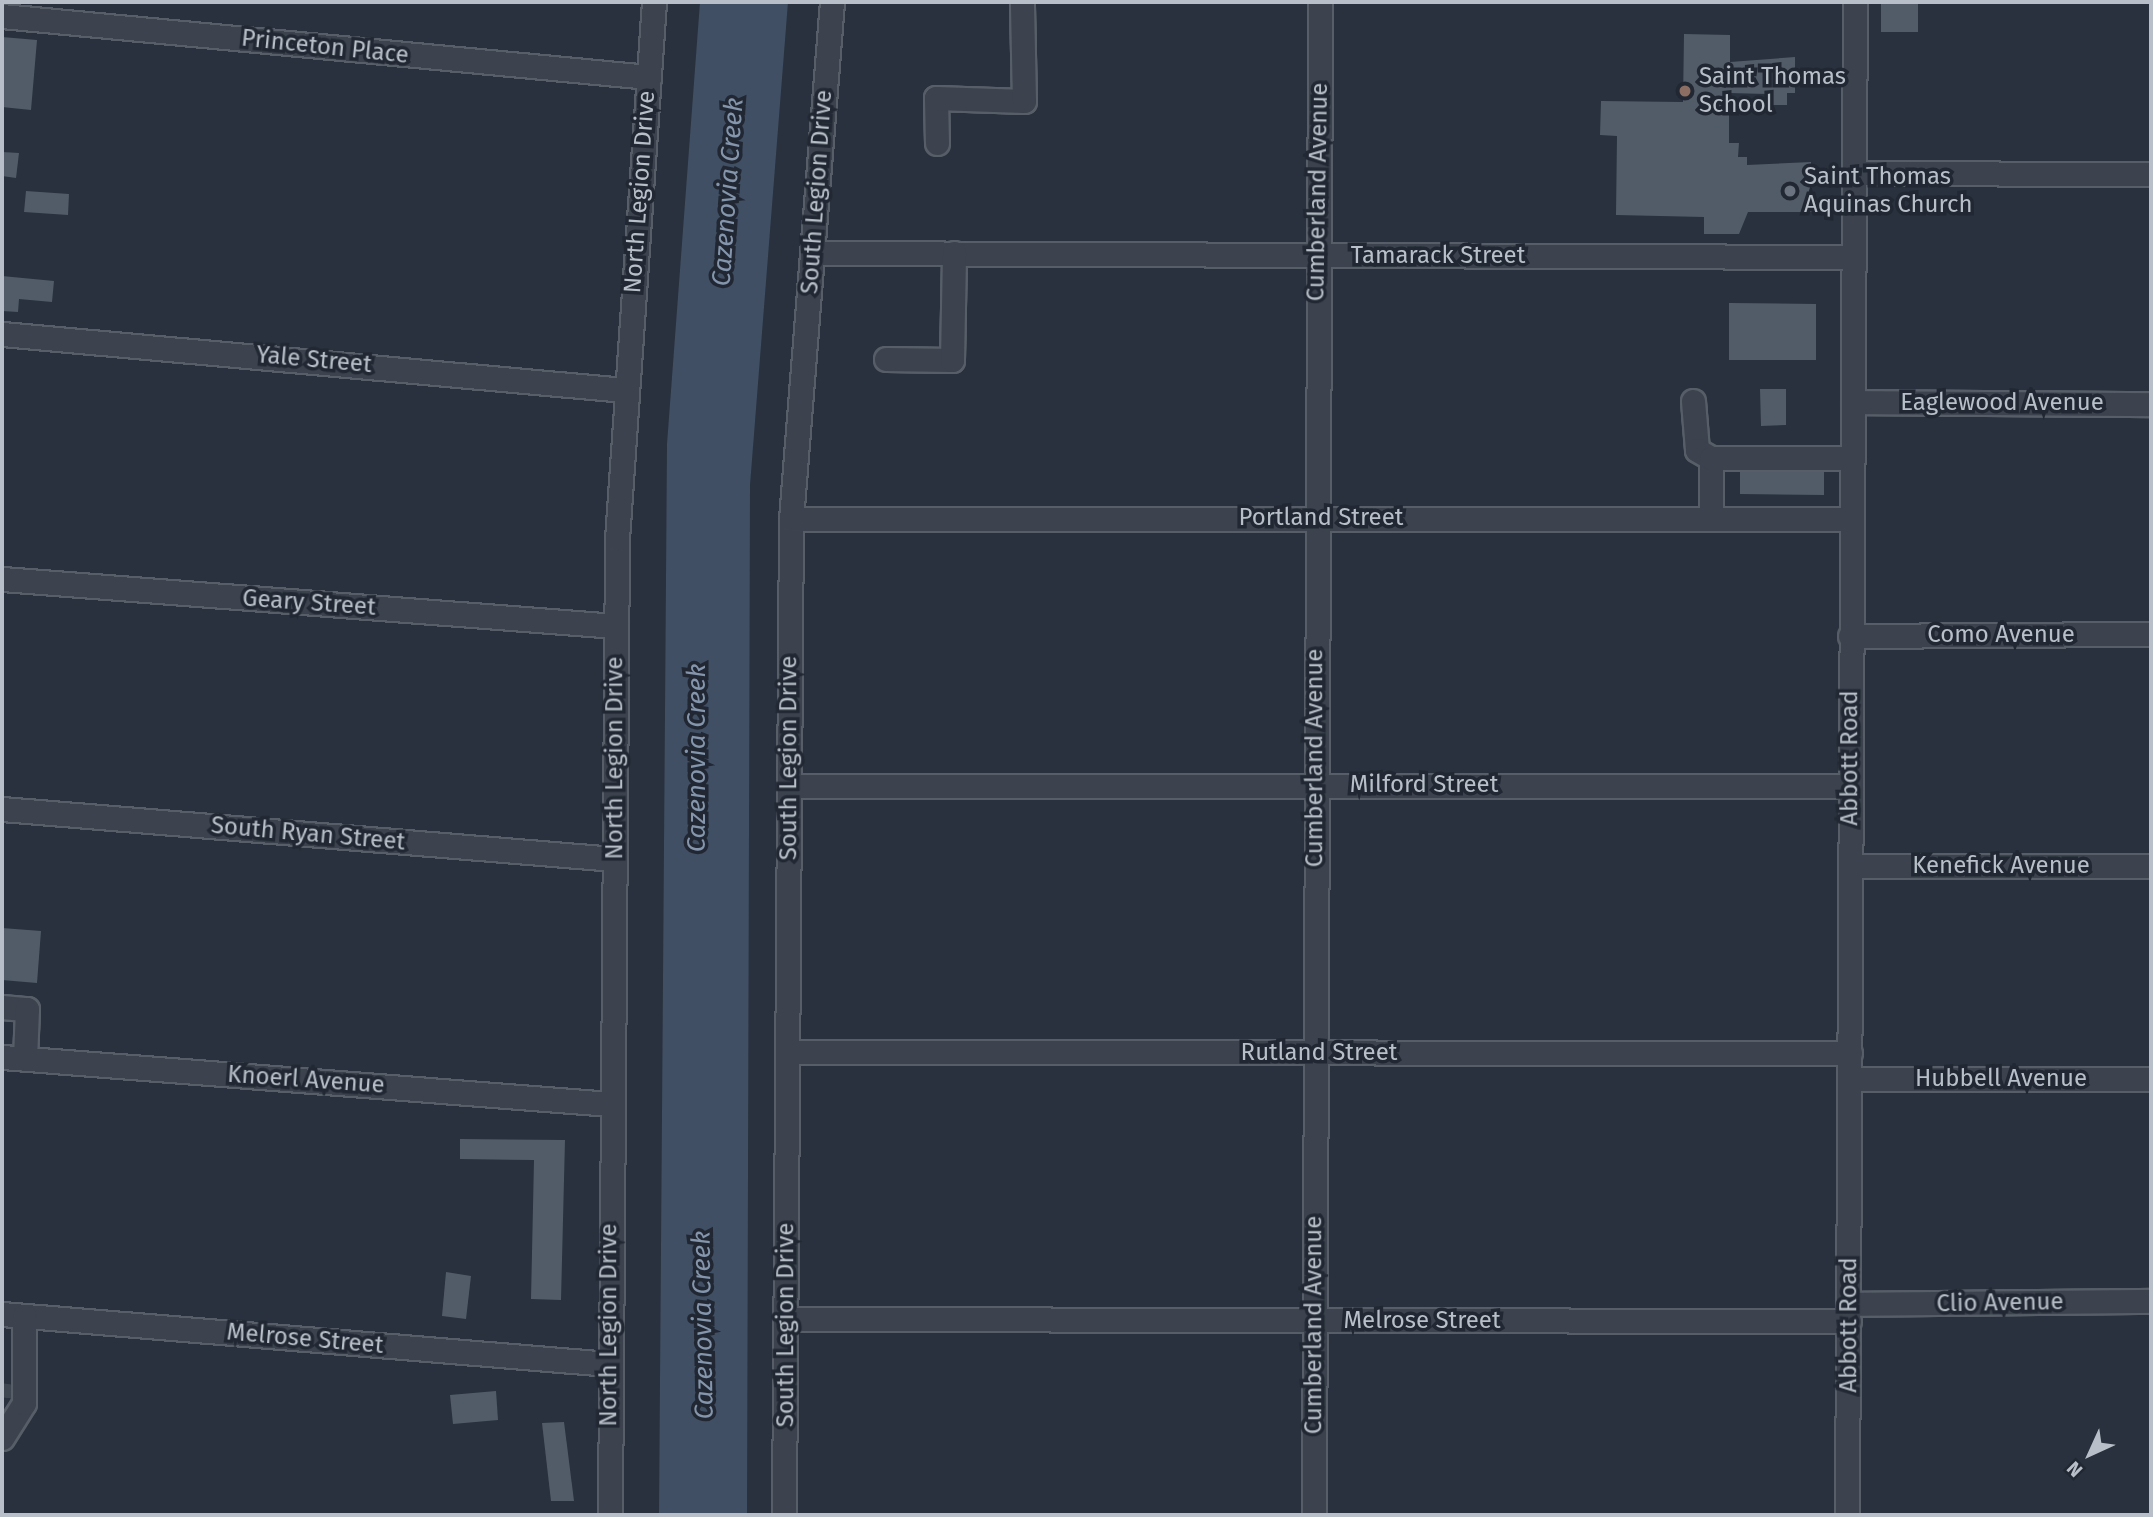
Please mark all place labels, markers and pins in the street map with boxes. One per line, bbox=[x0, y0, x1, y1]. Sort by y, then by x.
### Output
place label: Saint Thomas School bbox=[1699, 63, 1846, 119]
marker: Saint Thomas School bbox=[1677, 83, 1693, 99]
place label: Saint Thomas Aquinas Church bbox=[1804, 163, 1973, 219]
marker: Saint Thomas Aquinas Church bbox=[1782, 183, 1798, 199]

